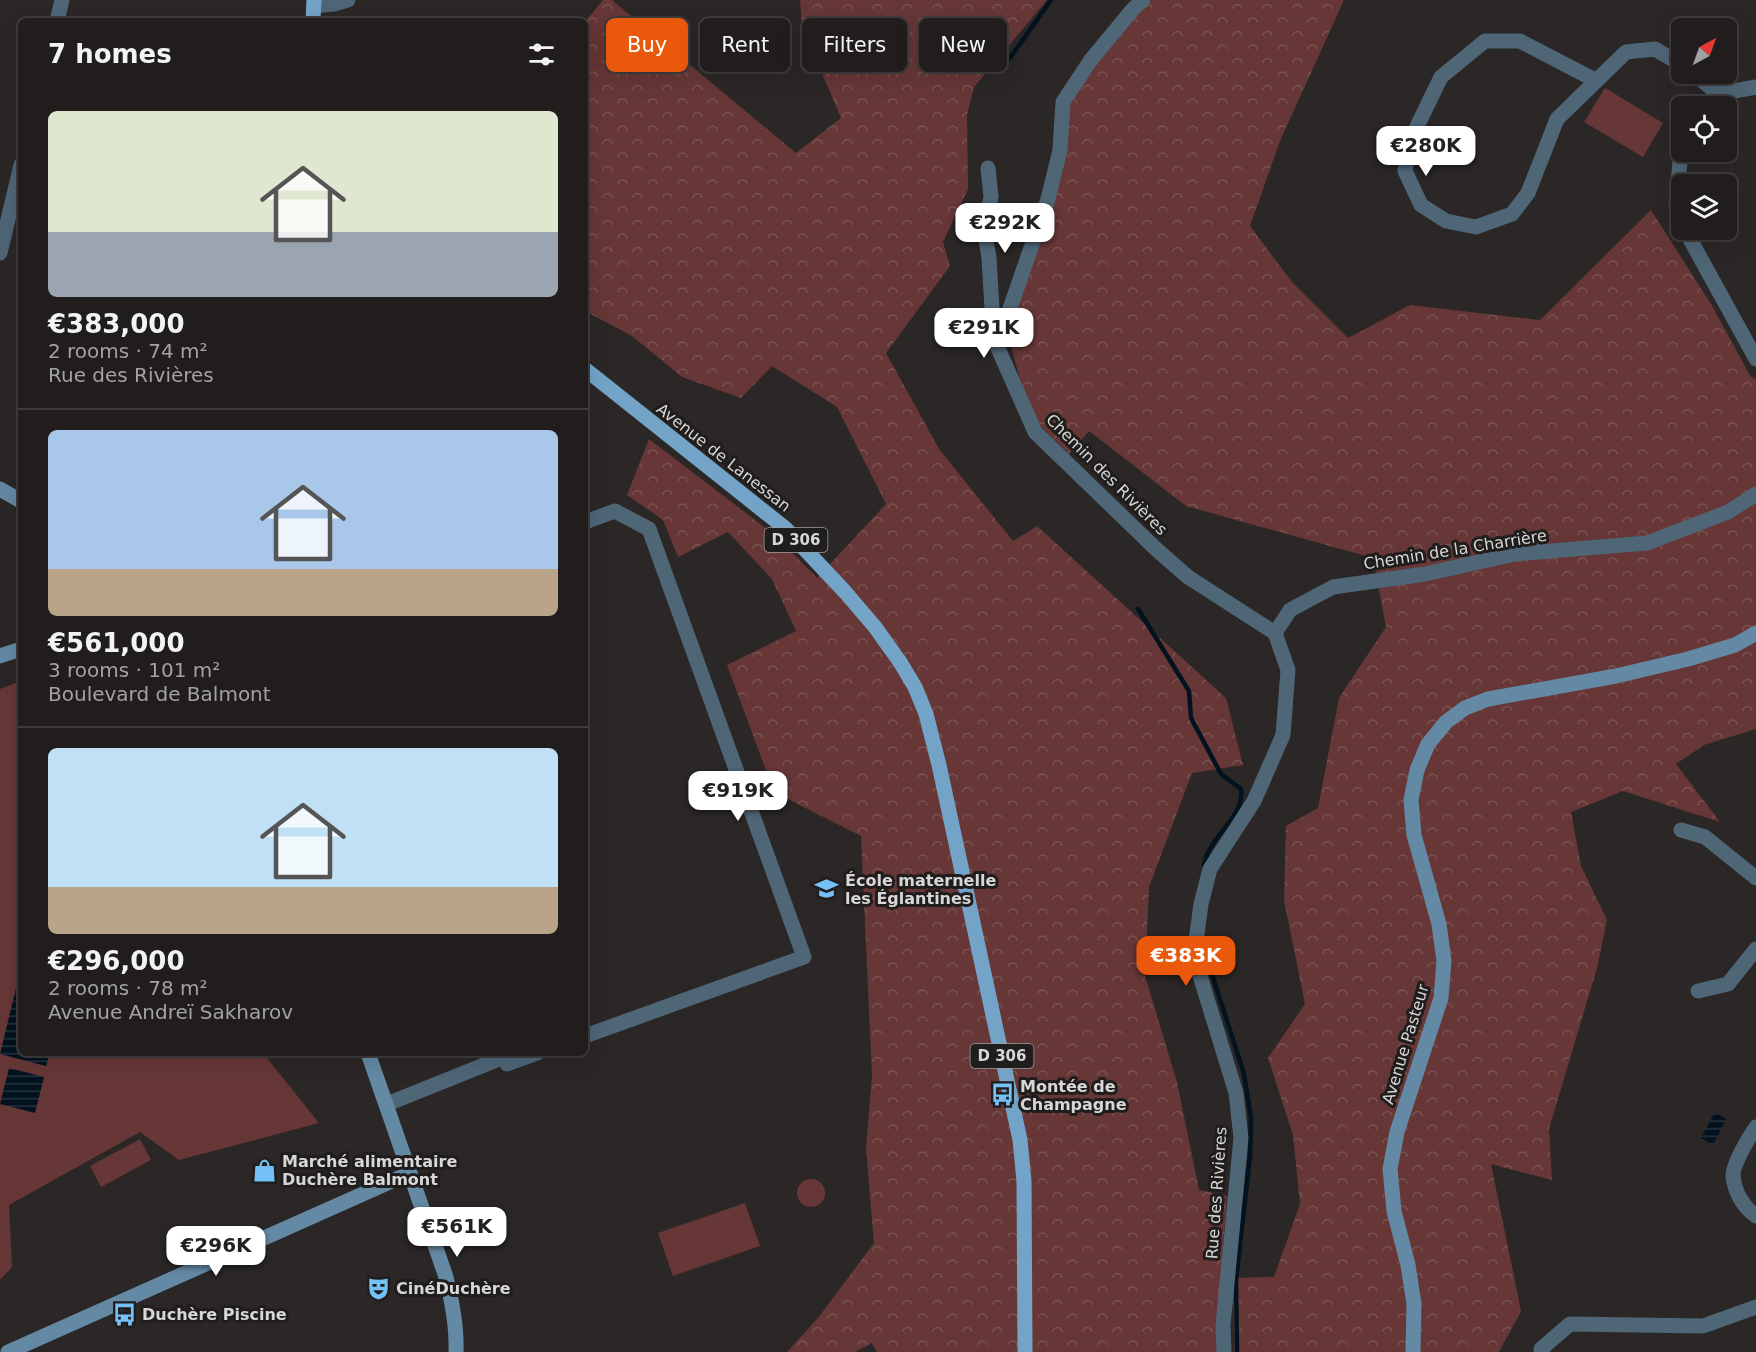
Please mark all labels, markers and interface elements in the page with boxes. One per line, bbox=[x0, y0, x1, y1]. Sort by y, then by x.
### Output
chip: Buy bbox=[606, 18, 688, 72]
chip: Rent bbox=[700, 18, 790, 72]
chip: Filters bbox=[802, 18, 907, 72]
chip: New bbox=[919, 18, 1007, 72]
north arrow bbox=[1671, 18, 1737, 84]
map controls bbox=[1671, 18, 1737, 240]
icon: filters bbox=[525, 38, 558, 71]
text: 7 homes bbox=[48, 39, 172, 69]
button: locate bbox=[1671, 96, 1737, 162]
pin: €280K bbox=[1384, 126, 1468, 177]
text: €280K bbox=[1390, 133, 1462, 157]
icon: home bbox=[249, 150, 357, 258]
button: layers bbox=[1671, 174, 1737, 240]
pin: €292K bbox=[963, 203, 1047, 254]
text: €292K bbox=[969, 210, 1041, 234]
pin: €291K bbox=[942, 308, 1026, 359]
text: €383,000 bbox=[48, 309, 185, 339]
text: €291K bbox=[948, 315, 1020, 339]
text: 2 rooms · 74 m² bbox=[48, 339, 208, 363]
text: Rue des Rivières bbox=[48, 363, 214, 387]
street label: Avenue de Lanessan bbox=[653, 399, 795, 516]
street label: Chemin des Rivières bbox=[1042, 410, 1171, 539]
icon: home bbox=[249, 469, 357, 577]
street label: Chemin de la Charrière bbox=[1362, 526, 1548, 573]
road number: D 306 bbox=[764, 528, 828, 552]
text: €561,000 bbox=[48, 628, 185, 658]
text: 3 rooms · 101 m² bbox=[48, 658, 220, 682]
text: Boulevard de Balmont bbox=[48, 682, 271, 706]
pin: €919K bbox=[696, 771, 780, 822]
text: €919K bbox=[702, 778, 774, 802]
icon: home bbox=[249, 787, 357, 895]
place label: École maternelle les Églantines bbox=[845, 871, 996, 908]
school or university icon: École maternelle les Églantines bbox=[814, 876, 840, 902]
pin: €383K bbox=[1144, 936, 1228, 987]
text: €383K bbox=[1150, 943, 1222, 967]
text: €296,000 bbox=[48, 946, 185, 976]
text: 2 rooms · 78 m² bbox=[48, 976, 208, 1000]
street label: Avenue Pasteur bbox=[1378, 981, 1433, 1106]
text: Avenue Andreï Sakharov bbox=[48, 1000, 293, 1024]
road number: D 306 bbox=[970, 1044, 1034, 1068]
place label: Montée de Champagne bbox=[1020, 1077, 1127, 1114]
bus stop icon: Montée de Champagne bbox=[989, 1082, 1015, 1108]
street label: Rue des Rivières bbox=[1202, 1126, 1231, 1260]
place label: Marché alimentaire Duchère Balmont bbox=[282, 1152, 457, 1189]
shop icon: Marché alimentaire Duchère Balmont bbox=[251, 1157, 277, 1183]
pin: €561K bbox=[415, 1207, 499, 1258]
text: €561K bbox=[421, 1214, 493, 1238]
pin: €296K bbox=[174, 1226, 258, 1277]
text: €296K bbox=[180, 1233, 252, 1257]
theatre icon: CinéDuchère bbox=[365, 1275, 391, 1301]
place label: CinéDuchère bbox=[396, 1279, 511, 1298]
bus stop icon: Duchère Piscine bbox=[111, 1301, 137, 1327]
place label: Duchère Piscine bbox=[142, 1305, 287, 1324]

